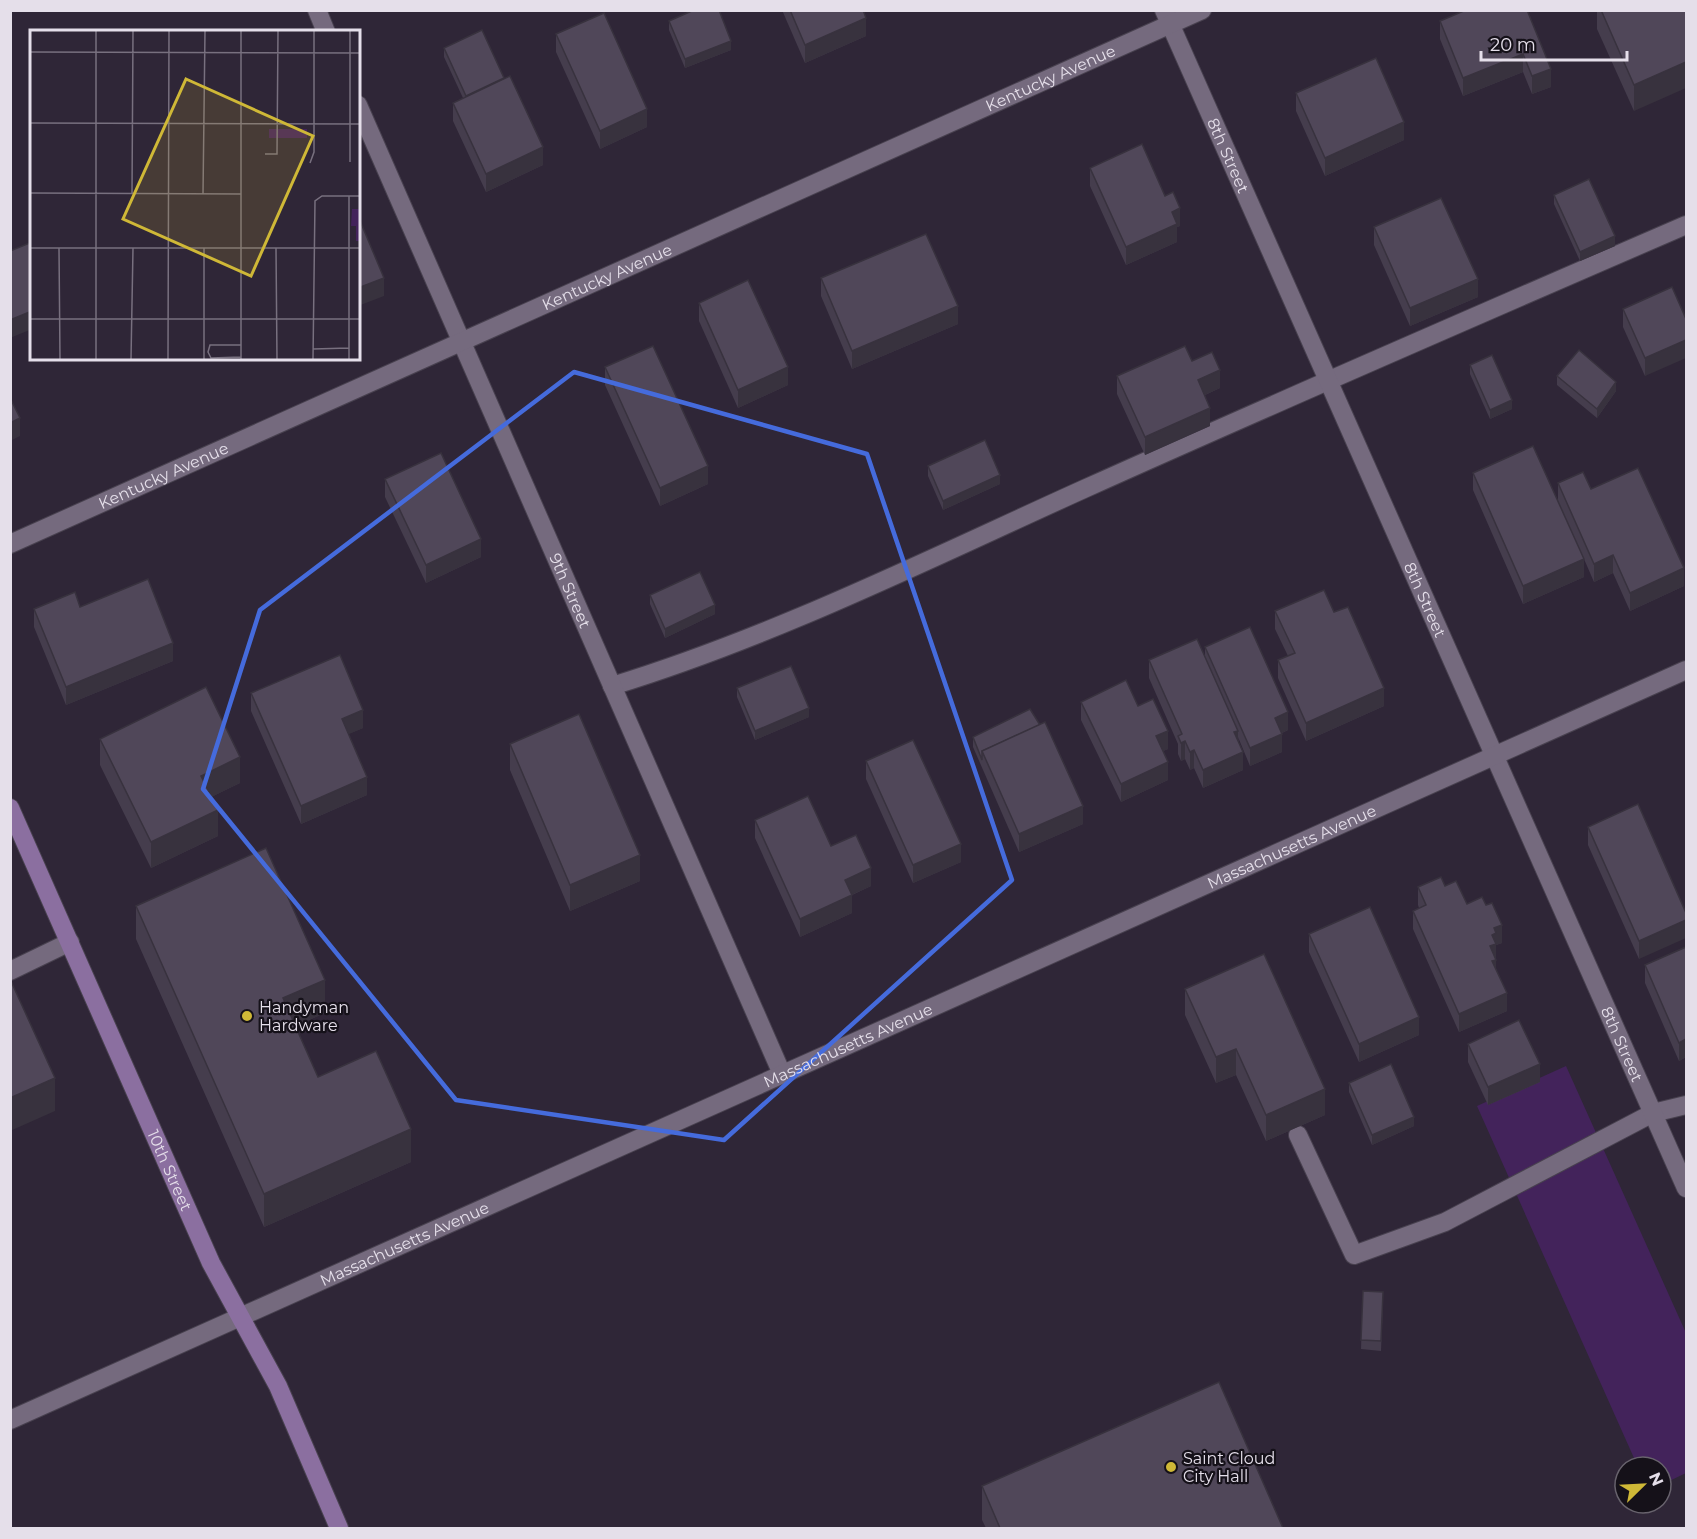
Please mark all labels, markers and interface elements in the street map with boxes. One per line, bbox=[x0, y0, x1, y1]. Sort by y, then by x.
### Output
scale bar bbox=[1481, 24, 1626, 62]
inset map bbox=[30, 30, 360, 360]
text: 20 m bbox=[1490, 34, 1536, 56]
street label: Kentucky Avenue bbox=[983, 41, 1118, 116]
street label: 8th Street bbox=[1203, 115, 1253, 197]
street label: Kentucky Avenue bbox=[539, 240, 675, 314]
street label: Kentucky Avenue bbox=[96, 438, 231, 513]
street label: 9th Street bbox=[545, 550, 595, 632]
street label: 8th Street bbox=[1400, 559, 1450, 641]
street label: Massachusetts Avenue bbox=[1204, 801, 1379, 893]
place label: Handyman Hardware bbox=[259, 998, 349, 1035]
street label: Massachusetts Avenue bbox=[761, 999, 936, 1092]
street label: 8th Street bbox=[1597, 1004, 1647, 1085]
marker: Handyman Hardware bbox=[240, 1009, 254, 1023]
street label: 10th Street bbox=[143, 1127, 196, 1214]
street label: Massachusetts Avenue bbox=[317, 1198, 492, 1290]
place label: Saint Cloud City Hall bbox=[1183, 1449, 1275, 1486]
north arrow bbox=[1613, 1455, 1673, 1515]
marker: Saint Cloud City Hall bbox=[1164, 1460, 1178, 1474]
text: N bbox=[1645, 1469, 1668, 1489]

